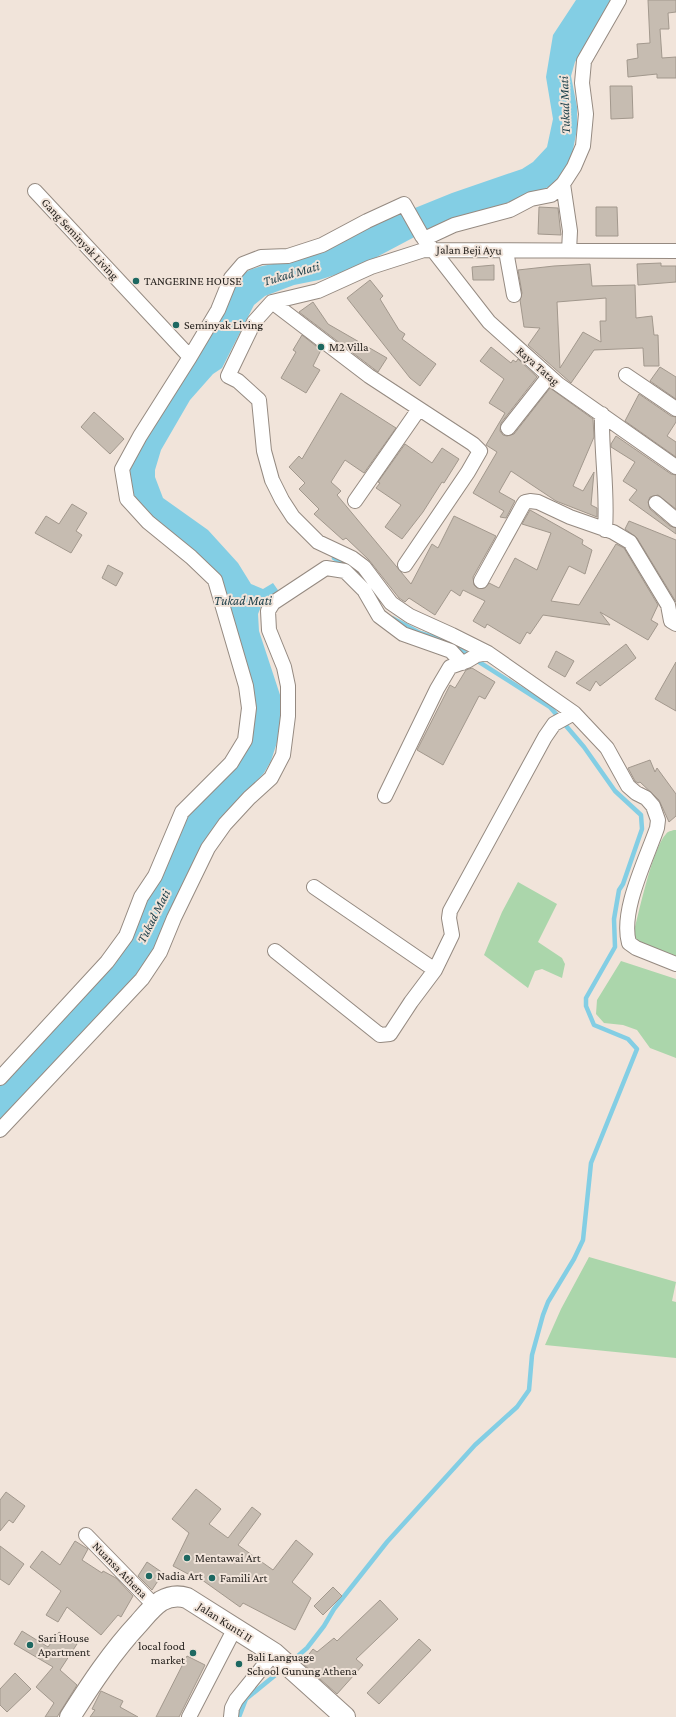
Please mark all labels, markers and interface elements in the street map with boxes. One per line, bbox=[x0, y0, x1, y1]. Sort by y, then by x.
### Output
water label: Tukad Mati bbox=[556, 75, 573, 134]
street label: Gang Seminyak Living bbox=[38, 195, 122, 283]
street label: Jalan Beji Ayu bbox=[435, 242, 502, 258]
water label: Tukad Mati bbox=[261, 258, 322, 289]
place label: TANGERINE HOUSE bbox=[144, 274, 242, 288]
marker: TANGERINE HOUSE bbox=[131, 276, 141, 286]
place label: Seminyak Living bbox=[184, 318, 263, 332]
marker: Seminyak Living bbox=[171, 320, 181, 330]
place label: M2 Villa bbox=[329, 340, 369, 354]
marker: M2 Villa bbox=[316, 342, 326, 352]
street label: Raya Tatag bbox=[514, 344, 562, 389]
water label: Tukad Mati bbox=[214, 593, 272, 608]
water label: Tukad Mati bbox=[134, 887, 174, 945]
street label: Nuansa Athena bbox=[90, 1539, 151, 1601]
place label: Mentawai Art bbox=[195, 1551, 262, 1565]
marker: Mentawai Art bbox=[182, 1553, 192, 1563]
place label: Nadia Art bbox=[157, 1569, 204, 1583]
marker: Nadia Art bbox=[144, 1571, 154, 1581]
place label: Famili Art bbox=[220, 1571, 269, 1585]
marker: Famili Art bbox=[207, 1573, 217, 1583]
street label: Jalan Kunti II bbox=[194, 1599, 255, 1645]
place label: Sari House Apartment bbox=[38, 1631, 91, 1659]
place label: local food market bbox=[138, 1639, 186, 1667]
marker: Sari House Apartment bbox=[25, 1640, 35, 1650]
marker: local food market bbox=[188, 1648, 198, 1658]
place label: Bali Language School Gunung Athena bbox=[247, 1650, 357, 1678]
marker: Bali Language School Gunung Athena bbox=[234, 1659, 244, 1669]

